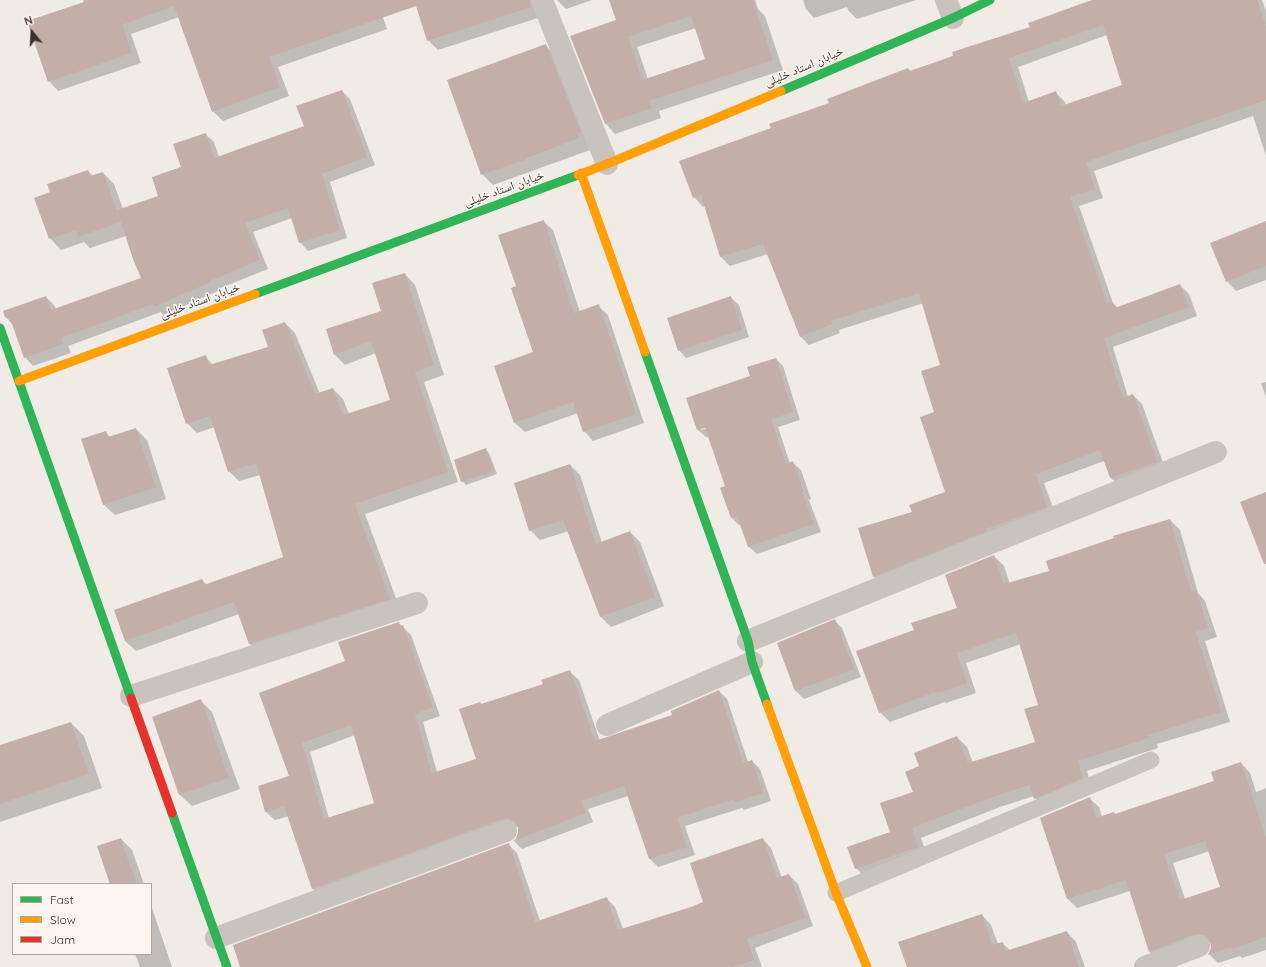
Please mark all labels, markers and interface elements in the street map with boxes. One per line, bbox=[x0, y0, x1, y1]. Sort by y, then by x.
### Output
north arrow bbox=[12, 12, 52, 52]
text: N bbox=[22, 13, 34, 28]
street label: خیابان استاد خلیلی bbox=[762, 44, 846, 90]
street label: خیابان استاد خلیلی bbox=[462, 168, 546, 210]
street label: خیابان استاد خلیلی bbox=[158, 280, 242, 322]
legend bbox=[12, 883, 152, 955]
text: Fast bbox=[50, 892, 74, 907]
text: Slow bbox=[50, 912, 76, 927]
text: Jam bbox=[50, 932, 75, 947]

